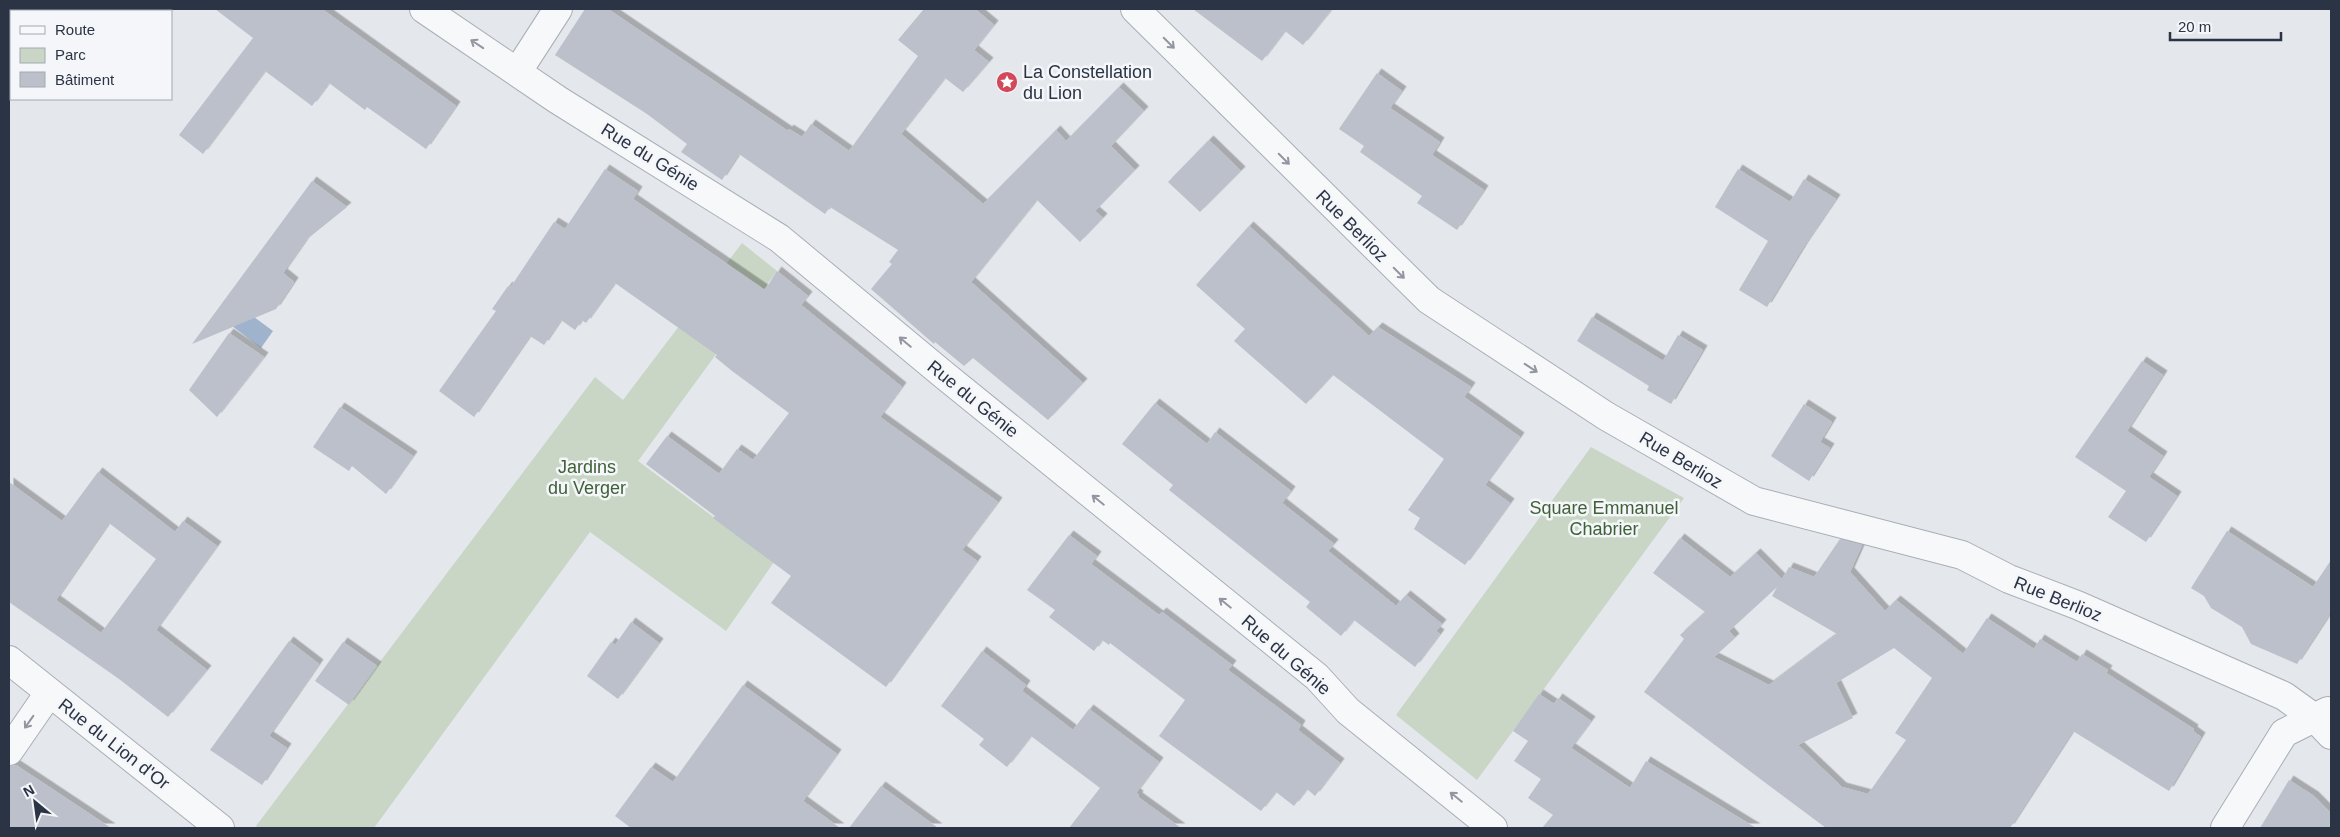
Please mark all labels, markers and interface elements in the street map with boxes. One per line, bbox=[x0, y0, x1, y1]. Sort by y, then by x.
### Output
legend bbox=[10, 10, 172, 100]
scale bar bbox=[2170, 10, 2281, 42]
text: 20 m bbox=[2178, 18, 2211, 35]
text: Route bbox=[55, 21, 95, 38]
one-way arrow bbox=[1163, 37, 1175, 49]
one-way arrow bbox=[470, 39, 484, 50]
text: Parc bbox=[55, 46, 86, 63]
place label: La Constellation du Lion bbox=[1023, 62, 1152, 103]
place icon: La Constellation du Lion bbox=[995, 70, 1019, 94]
text: Bâtiment bbox=[55, 71, 115, 88]
street label: Rue du Génie bbox=[598, 119, 702, 195]
one-way arrow bbox=[1278, 152, 1290, 165]
street label: Rue Berlioz bbox=[1312, 186, 1392, 266]
one-way arrow bbox=[1393, 267, 1405, 279]
one-way arrow bbox=[898, 337, 911, 348]
street label: Rue du Génie bbox=[924, 356, 1022, 442]
one-way arrow bbox=[1524, 362, 1538, 373]
street label: Rue Berlioz bbox=[1636, 427, 1726, 493]
park label: Jardins du Verger bbox=[548, 457, 626, 498]
one-way arrow bbox=[1092, 495, 1105, 506]
park label: Square Emmanuel Chabrier bbox=[1529, 498, 1679, 539]
street label: Rue Berlioz bbox=[2011, 572, 2105, 626]
one-way arrow bbox=[1218, 597, 1231, 608]
street label: Rue du Génie bbox=[1238, 611, 1334, 699]
street label: Rue du Lion d'Or bbox=[54, 694, 174, 794]
one-way arrow bbox=[24, 715, 34, 729]
north arrow bbox=[10, 777, 60, 827]
text: N bbox=[20, 781, 37, 800]
one-way arrow bbox=[1449, 792, 1462, 803]

